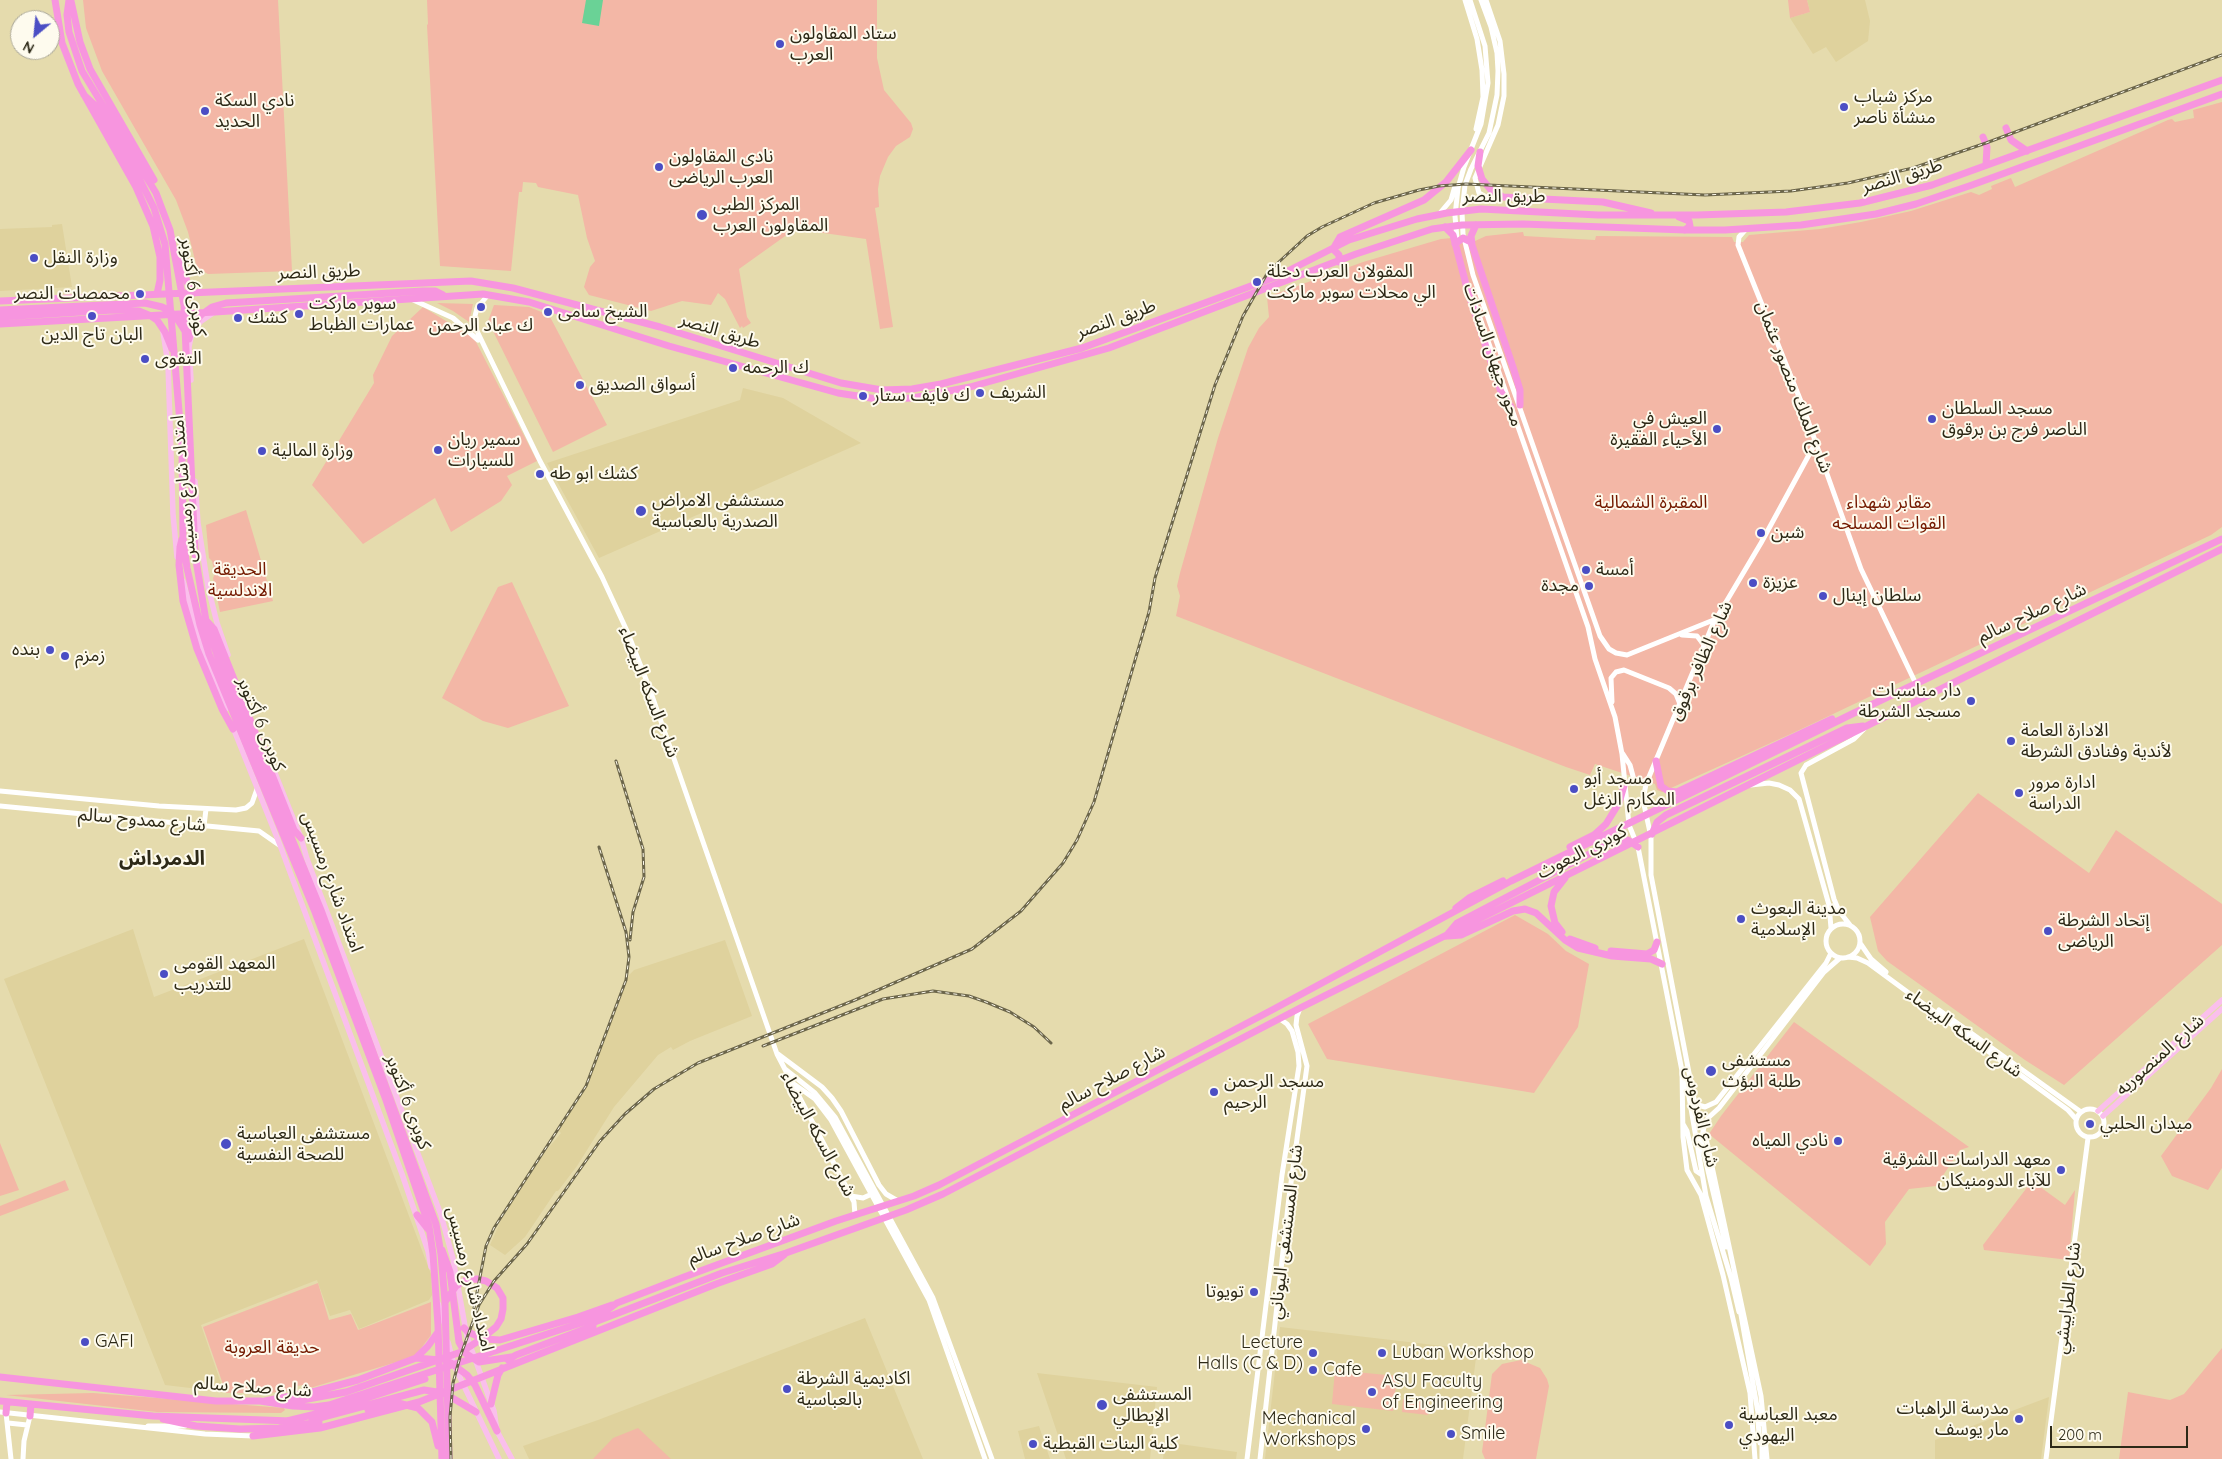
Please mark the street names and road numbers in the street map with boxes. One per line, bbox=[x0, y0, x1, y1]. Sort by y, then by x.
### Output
street label: طريق النصر bbox=[1859, 154, 1945, 198]
street label: طريق النصر bbox=[1463, 186, 1545, 208]
street label: كوبرى 6 أكتوبر bbox=[175, 236, 211, 338]
street label: طريق النصر bbox=[277, 260, 361, 284]
street label: محور جيهان السادات bbox=[1458, 281, 1528, 429]
street label: طريق النصر bbox=[1073, 295, 1159, 343]
street label: شارع الملك منصور عثمان bbox=[1751, 298, 1837, 476]
street label: طريق النصر bbox=[677, 309, 763, 353]
street label: امتداد شارع رمسيس bbox=[167, 414, 201, 564]
street label: شارع صلاح سالم bbox=[1974, 578, 2090, 648]
street label: شارع الظافر برقوق bbox=[1665, 598, 1737, 724]
street label: شارع السكه البيضاء bbox=[614, 623, 684, 761]
street label: كوبرى 6 أكتوبر bbox=[232, 674, 290, 774]
street label: شارع ممدوح سالم bbox=[77, 804, 207, 836]
street label: امتداد شارع رمسيس bbox=[297, 809, 367, 955]
street label: كوبري البعوث bbox=[1534, 820, 1630, 884]
street label: شارع السكه البيضاء bbox=[1902, 984, 2026, 1082]
street label: شارع المنصوريه bbox=[2111, 1010, 2209, 1100]
street label: شارع صلاح سالم bbox=[1055, 1041, 1169, 1115]
street label: كوبرى 6 أكتوبر bbox=[381, 1051, 435, 1153]
street label: شارع الفردوس bbox=[1679, 1064, 1723, 1170]
street label: شارع السكه البيضاء bbox=[776, 1068, 860, 1200]
street label: شارع المستشفى اليوناني bbox=[1265, 1143, 1307, 1321]
street label: امتداد شارع رمسيس bbox=[442, 1205, 498, 1353]
street label: شارع صلاح سالم bbox=[685, 1209, 803, 1269]
street label: شارع الطرابيشي bbox=[2050, 1241, 2086, 1355]
street label: شارع صلاح سالم bbox=[194, 1372, 312, 1402]

